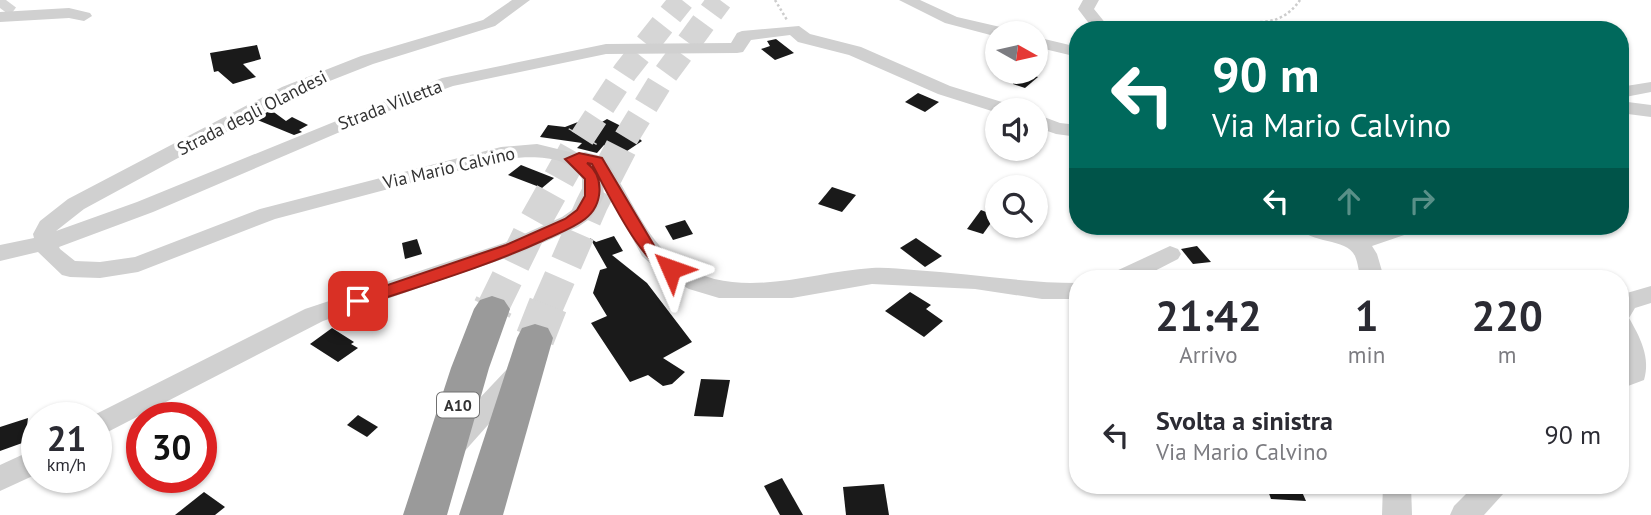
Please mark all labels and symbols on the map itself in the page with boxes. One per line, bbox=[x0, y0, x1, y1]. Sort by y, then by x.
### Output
north arrow bbox=[985, 21, 1048, 84]
street label: Strada degli Olandesi bbox=[173, 65, 330, 160]
street label: Strada Villetta bbox=[335, 74, 445, 135]
street label: Via Mario Calvino bbox=[380, 141, 517, 194]
position arrow bbox=[634, 232, 708, 306]
pin bbox=[328, 271, 388, 331]
road number: A10 bbox=[437, 392, 479, 418]
speed limit sign: 30 bbox=[126, 402, 217, 493]

